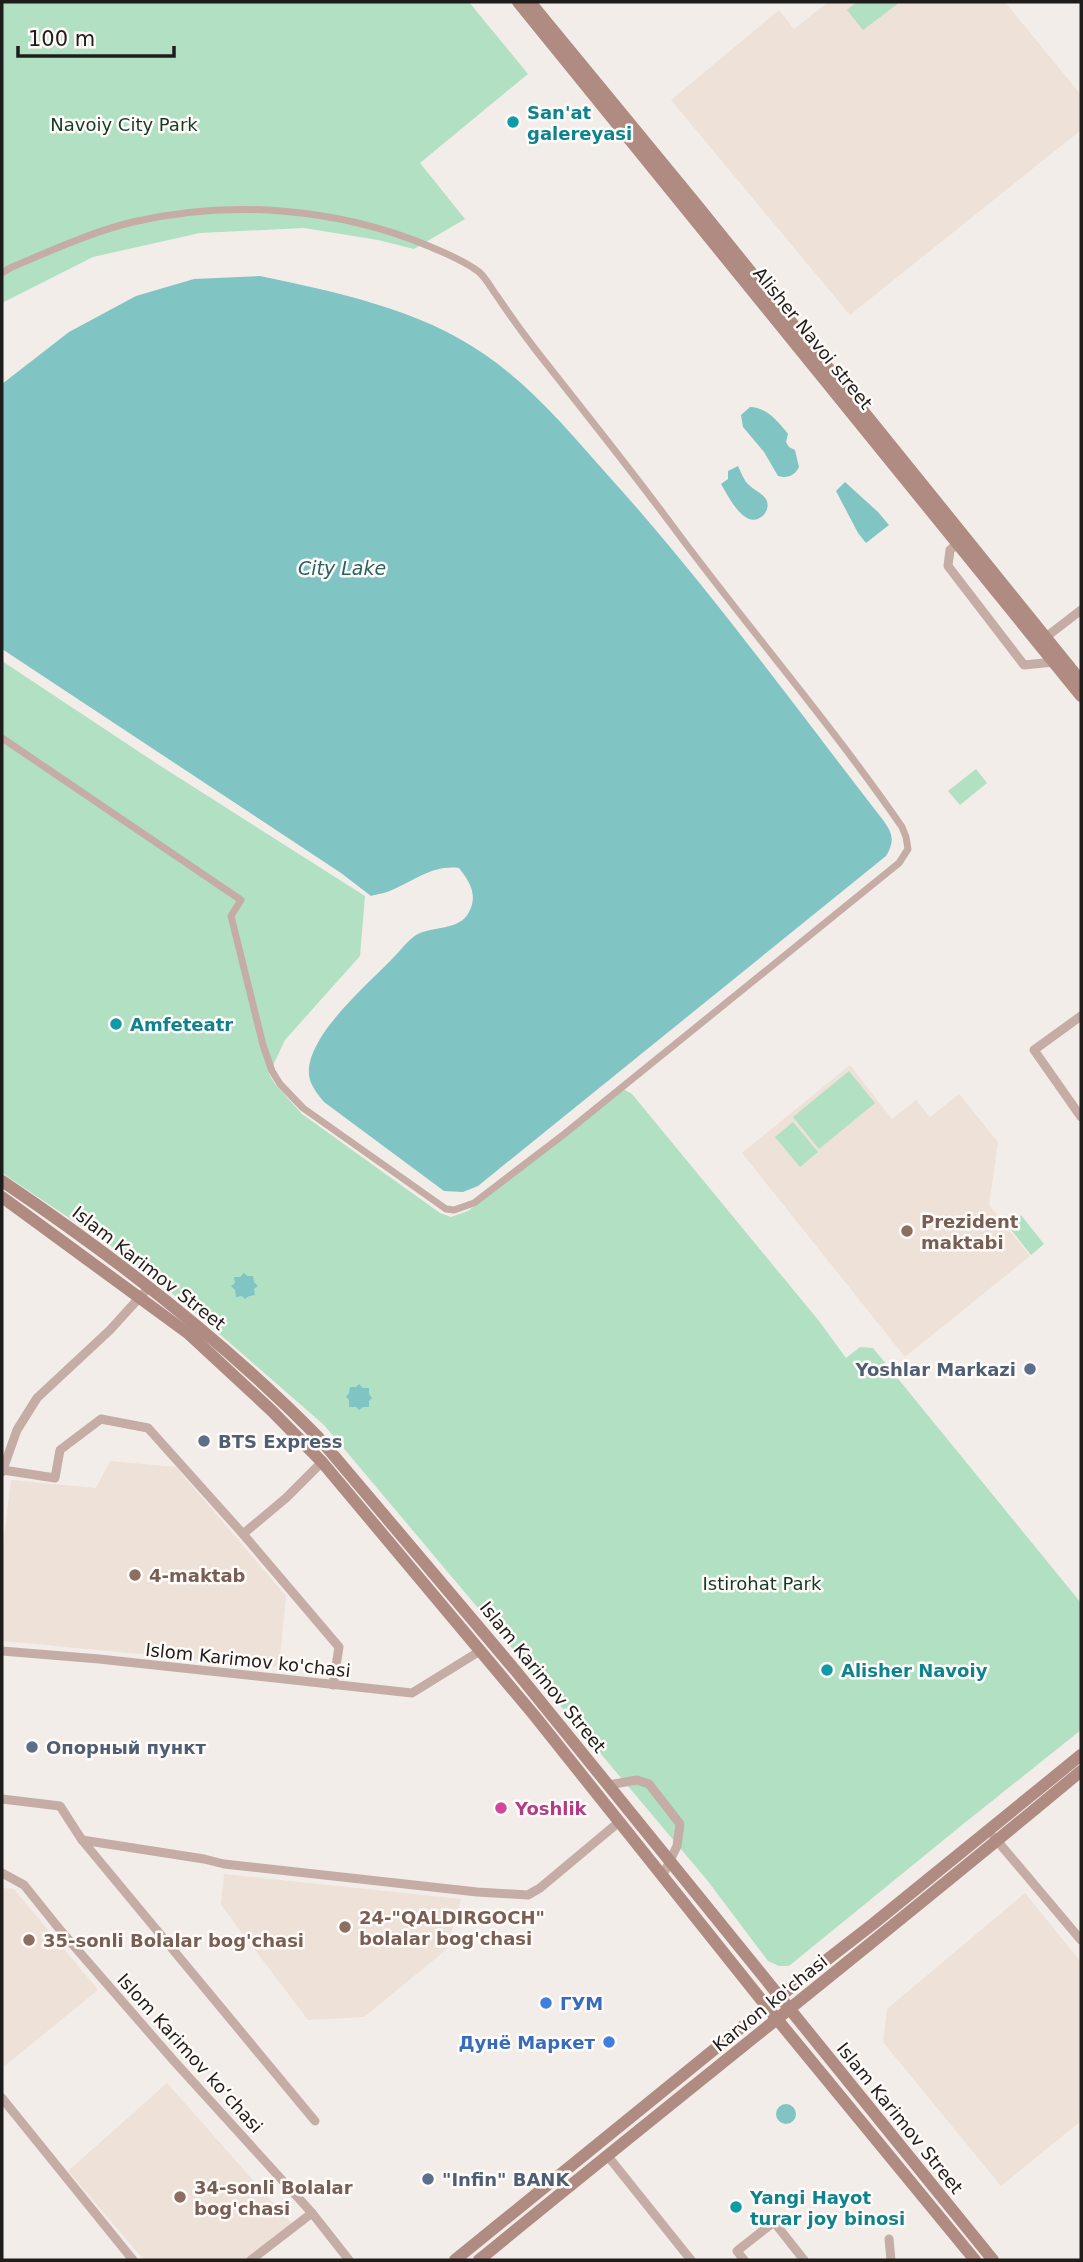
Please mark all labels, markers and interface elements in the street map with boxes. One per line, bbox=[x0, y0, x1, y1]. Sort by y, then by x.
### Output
scale bar bbox=[18, 14, 173, 58]
text: 100 m bbox=[28, 27, 95, 51]
place label: San'at galereyasi bbox=[527, 102, 632, 144]
park label: Navoiy City Park bbox=[50, 114, 198, 135]
marker: San'at galereyasi bbox=[505, 114, 521, 130]
street label: Alisher Navoi street bbox=[749, 263, 877, 413]
water label: City Lake bbox=[298, 557, 386, 579]
place label: Amfeteatr bbox=[130, 1014, 233, 1035]
marker: Amfeteatr bbox=[108, 1016, 124, 1032]
street label: Islam Karimov Street bbox=[68, 1202, 230, 1334]
place label: Prezident maktabi bbox=[921, 1211, 1019, 1253]
marker: Prezident maktabi bbox=[899, 1223, 915, 1239]
place label: Yoshlar Markazi bbox=[855, 1359, 1016, 1380]
marker: Yoshlar Markazi bbox=[1022, 1361, 1038, 1377]
place label: BTS Express bbox=[218, 1431, 343, 1452]
marker: BTS Express bbox=[196, 1433, 212, 1449]
place label: 4-maktab bbox=[149, 1565, 246, 1586]
marker: 4-maktab bbox=[127, 1567, 143, 1583]
park label: Istirohat Park bbox=[703, 1573, 822, 1594]
street label: Islam Karimov Street bbox=[476, 1597, 610, 1757]
street label: Islom Karimov ko'chasi bbox=[144, 1639, 352, 1681]
place label: Alisher Navoiy bbox=[841, 1660, 988, 1681]
marker: Alisher Navoiy bbox=[819, 1662, 835, 1678]
place label: Опорный пункт bbox=[46, 1737, 206, 1758]
marker: Опорный пункт bbox=[24, 1739, 40, 1755]
place label: Yoshlik bbox=[514, 1798, 588, 1819]
marker: Yoshlik bbox=[493, 1800, 509, 1816]
place label: 24-"QALDIRGOCH" bolalar bog'chasi bbox=[359, 1907, 545, 1949]
marker: 24-"QALDIRGOCH" bolalar bog'chasi bbox=[337, 1919, 353, 1935]
place label: 35-sonli Bolalar bog'chasi bbox=[43, 1930, 304, 1951]
marker: 35-sonli Bolalar bog'chasi bbox=[21, 1932, 37, 1948]
street label: Karvon ko'chasi bbox=[709, 1950, 831, 2056]
street label: Islom Karimov ko‘chasi bbox=[113, 1969, 267, 2137]
place label: ГУМ bbox=[560, 1993, 603, 2014]
marker: ГУМ bbox=[538, 1995, 554, 2011]
place label: Дунё Маркет bbox=[459, 2032, 596, 2053]
marker: Дунё Маркет bbox=[601, 2034, 617, 2050]
street label: Islam Karimov Street bbox=[833, 2038, 967, 2198]
place label: "Infin" BANK bbox=[442, 2169, 570, 2190]
marker: "Infin" BANK bbox=[420, 2171, 436, 2187]
place label: 34-sonli Bolalar bog'chasi bbox=[194, 2177, 353, 2219]
place label: Yangi Hayot turar joy binosi bbox=[749, 2187, 905, 2229]
marker: 34-sonli Bolalar bog'chasi bbox=[172, 2189, 188, 2205]
marker: Yangi Hayot turar joy binosi bbox=[728, 2199, 744, 2215]

